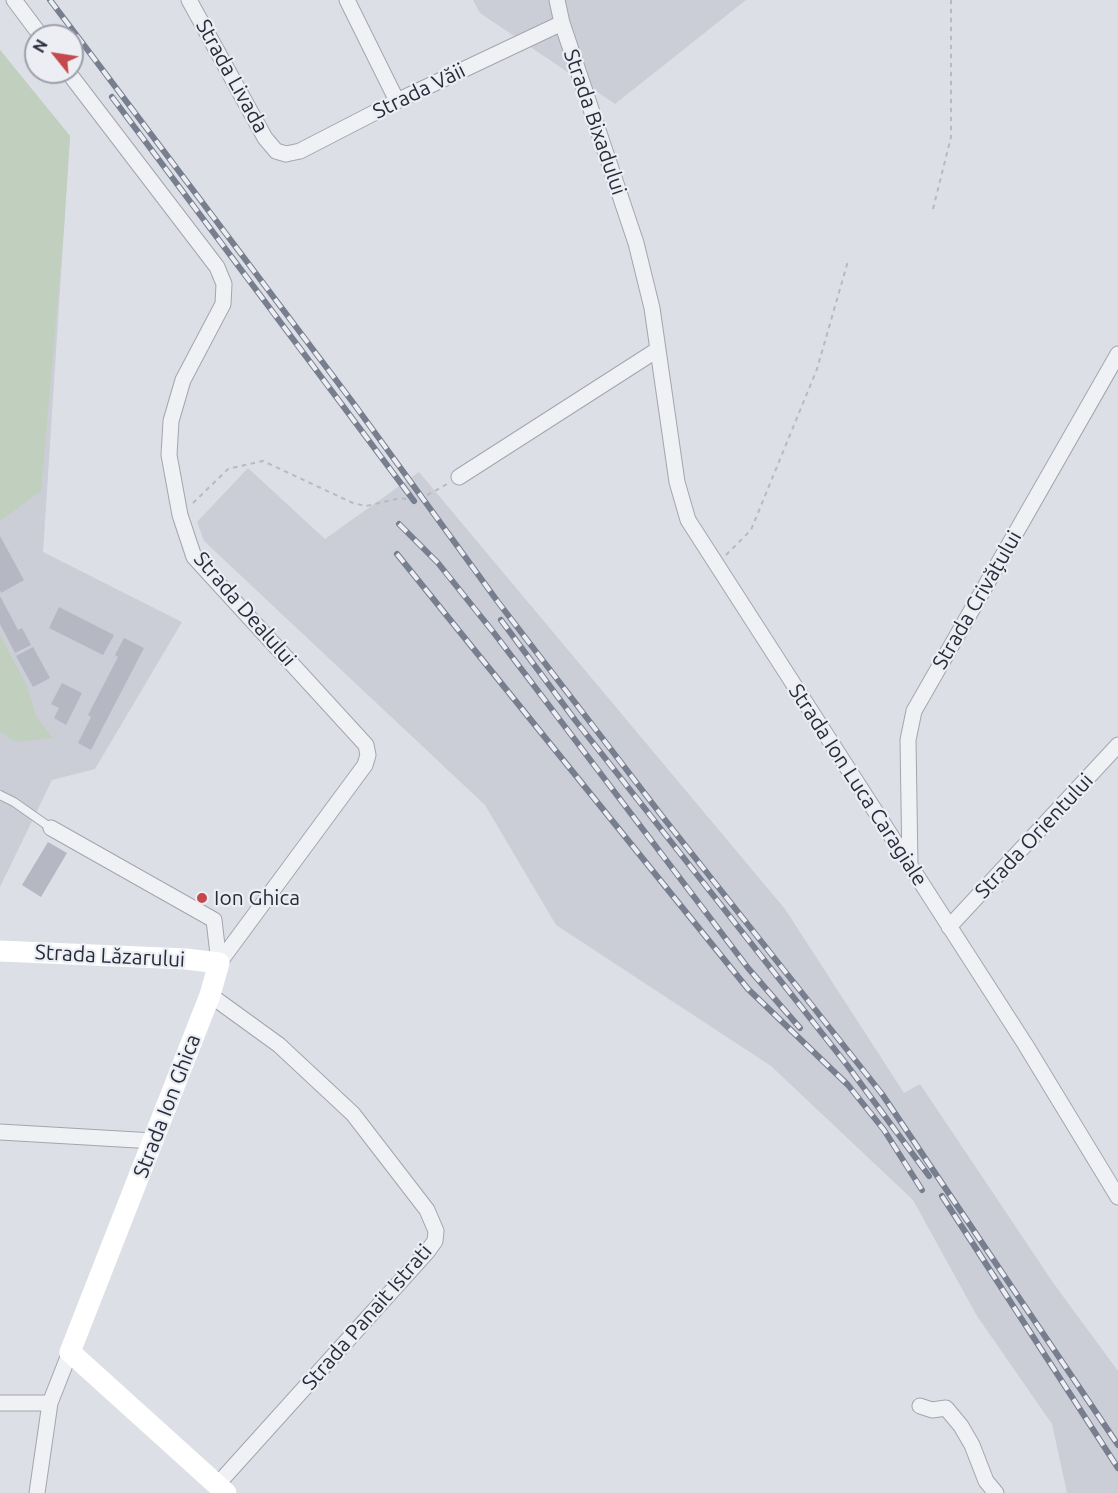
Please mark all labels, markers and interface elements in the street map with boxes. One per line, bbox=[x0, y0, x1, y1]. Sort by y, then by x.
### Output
street label: Strada Livada bbox=[191, 15, 273, 137]
north arrow bbox=[24, 24, 84, 84]
text: N bbox=[29, 36, 51, 56]
street label: Strada Bixadului bbox=[558, 46, 632, 198]
street label: Strada Văii bbox=[369, 58, 469, 124]
street label: Strada Crivățului bbox=[927, 526, 1027, 674]
street label: Strada Dealului bbox=[189, 547, 301, 671]
street label: Strada Ion Luca Caragiale bbox=[783, 679, 933, 891]
street label: Strada Orientului bbox=[970, 768, 1098, 904]
place label: Ion Ghica bbox=[214, 885, 300, 911]
marker: Ion Ghica bbox=[195, 891, 209, 905]
street label: Strada Lăzarului bbox=[34, 939, 186, 973]
street label: Strada Ion Ghica bbox=[128, 1031, 206, 1181]
street label: Strada Panait Istrati bbox=[297, 1239, 437, 1395]

